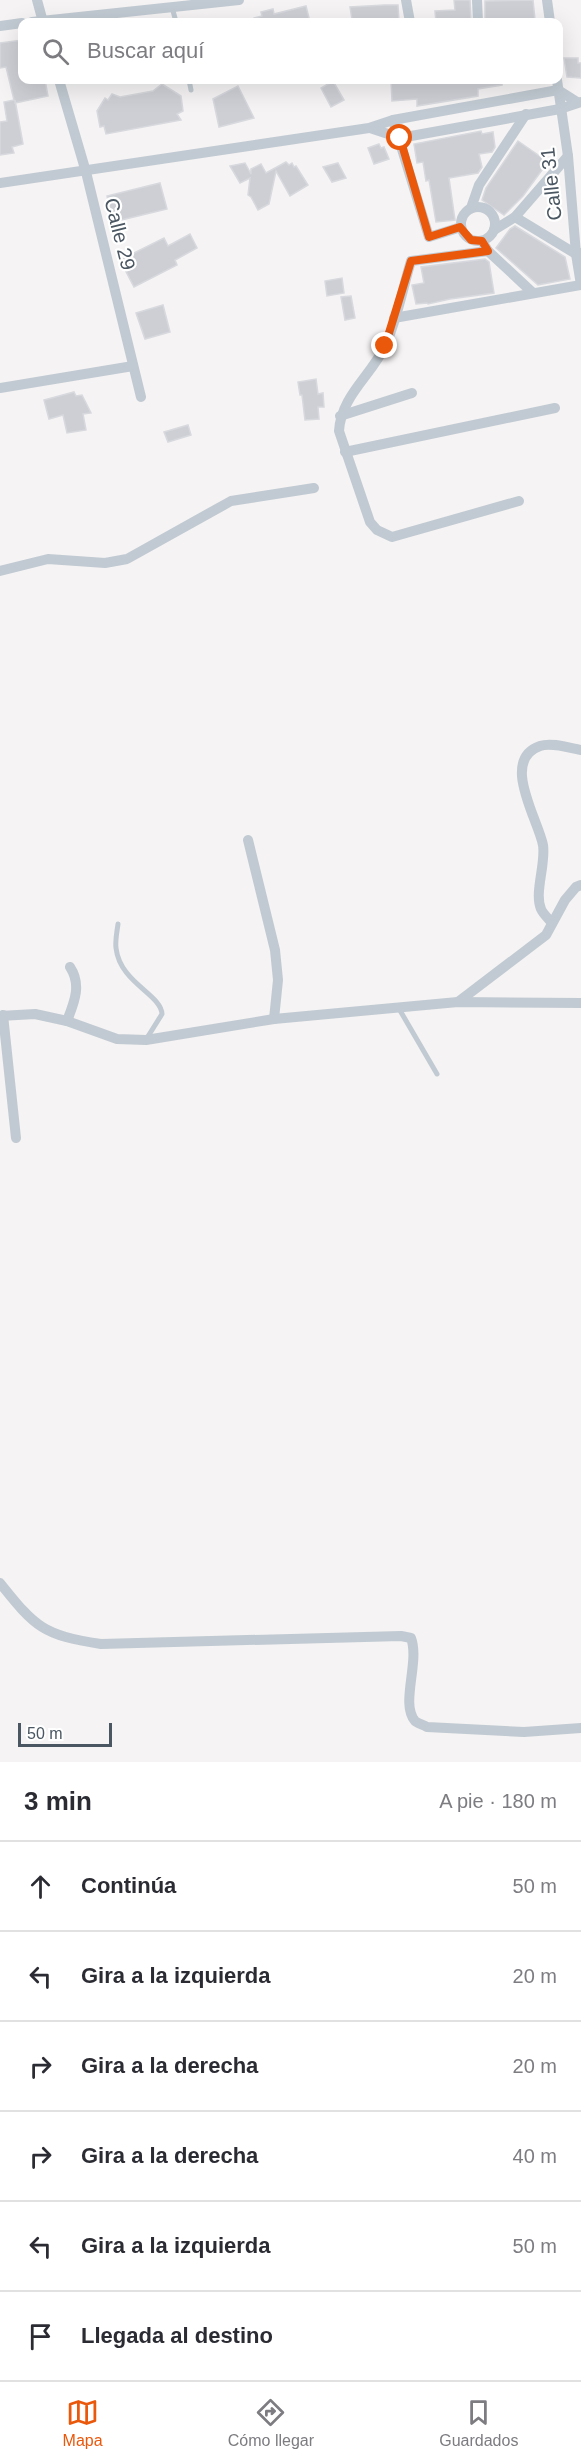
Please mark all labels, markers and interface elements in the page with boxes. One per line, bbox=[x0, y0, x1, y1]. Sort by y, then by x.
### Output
search box bbox=[18, 18, 563, 84]
icon: search bbox=[39, 35, 72, 68]
text: Buscar aquí bbox=[87, 38, 204, 63]
route start bbox=[386, 124, 412, 150]
street label: Calle 31 bbox=[536, 146, 566, 222]
street label: Calle 29 bbox=[100, 196, 140, 272]
route end bbox=[371, 332, 397, 358]
scale bar bbox=[18, 1720, 112, 1748]
text: 50 m bbox=[27, 1725, 63, 1742]
text: 3 min bbox=[24, 1786, 92, 1816]
text: A pie · 180 m bbox=[439, 1790, 557, 1812]
icon: ahead bbox=[24, 1870, 57, 1903]
text: Continúa bbox=[81, 1873, 176, 1898]
text: 50 m bbox=[513, 1875, 557, 1897]
icon: left bbox=[24, 1960, 57, 1993]
text: Gira a la izquierda bbox=[81, 1963, 271, 1988]
text: 20 m bbox=[513, 1965, 557, 1987]
icon: right bbox=[24, 2050, 57, 2083]
text: Gira a la derecha bbox=[81, 2053, 258, 2078]
text: 20 m bbox=[513, 2055, 557, 2077]
icon: right bbox=[24, 2140, 57, 2173]
text: Gira a la derecha bbox=[81, 2143, 258, 2168]
text: 40 m bbox=[513, 2145, 557, 2167]
icon: left bbox=[24, 2230, 57, 2263]
text: Gira a la izquierda bbox=[81, 2233, 271, 2258]
text: 50 m bbox=[513, 2235, 557, 2257]
icon: arrive bbox=[24, 2320, 57, 2353]
text: Llegada al destino bbox=[81, 2323, 273, 2348]
tab: Mapa bbox=[63, 2396, 103, 2450]
tab: Cómo llegar bbox=[228, 2396, 314, 2450]
tab: Guardados bbox=[439, 2396, 518, 2450]

